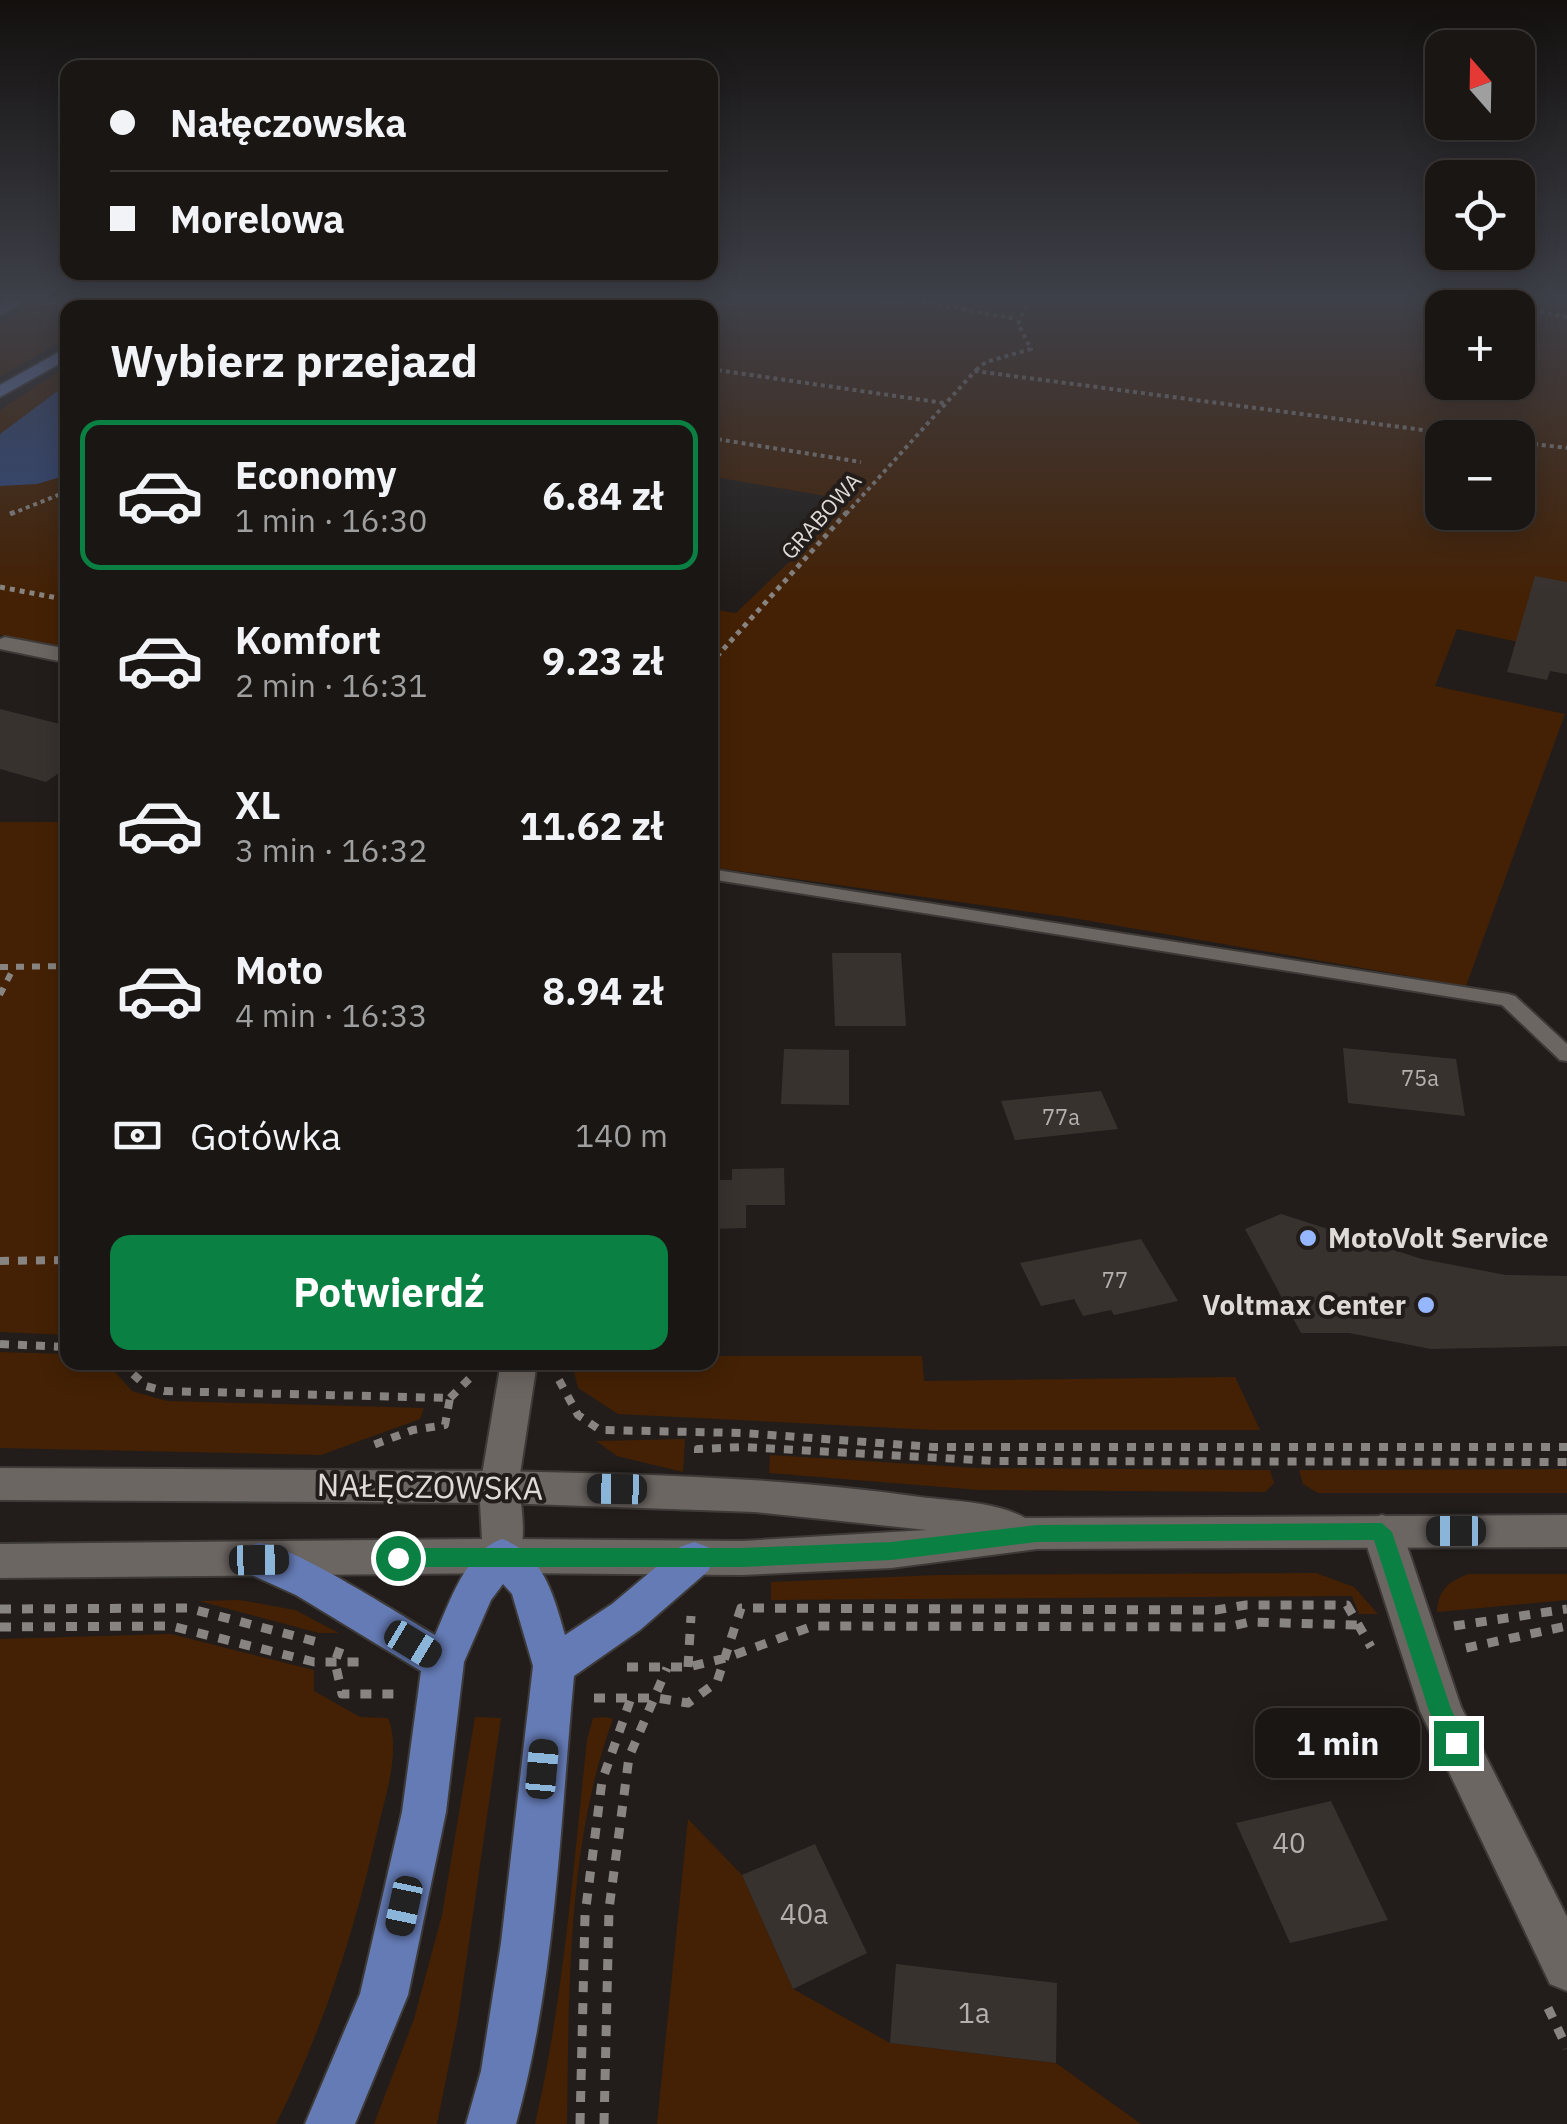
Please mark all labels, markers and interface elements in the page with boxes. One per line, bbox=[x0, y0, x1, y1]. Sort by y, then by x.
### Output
north arrow bbox=[1425, 30, 1535, 140]
map controls bbox=[1425, 30, 1535, 530]
text: Nałęczowska bbox=[170, 98, 407, 147]
button: locate bbox=[1425, 160, 1535, 270]
text: Morelowa bbox=[170, 194, 345, 243]
button: + bbox=[1425, 290, 1535, 400]
text: Wybierz przejazd bbox=[110, 331, 478, 389]
button: − bbox=[1425, 420, 1535, 530]
icon: car bbox=[115, 450, 205, 540]
text: Economy bbox=[235, 450, 397, 499]
street label: GRABOWA bbox=[774, 466, 867, 565]
text: 6.84 zł bbox=[542, 471, 663, 520]
text: 1 min · 16:30 bbox=[235, 499, 428, 541]
icon: car bbox=[115, 615, 205, 705]
text: Komfort bbox=[235, 615, 381, 664]
text: 9.23 zł bbox=[542, 636, 663, 685]
text: 2 min · 16:31 bbox=[235, 664, 428, 706]
icon: car bbox=[115, 780, 205, 870]
text: XL bbox=[235, 780, 281, 829]
text: 11.62 zł bbox=[519, 801, 663, 850]
text: 3 min · 16:32 bbox=[235, 829, 428, 871]
icon: car bbox=[115, 945, 205, 1035]
text: Moto bbox=[235, 945, 323, 994]
text: 8.94 zł bbox=[542, 966, 663, 1015]
text: 4 min · 16:33 bbox=[235, 994, 428, 1036]
house number: 75a bbox=[1401, 1063, 1439, 1092]
house number: 77a bbox=[1042, 1102, 1080, 1131]
icon: cash bbox=[110, 1108, 165, 1163]
text: Gotówka bbox=[190, 1111, 341, 1160]
text: 140 m bbox=[575, 1114, 668, 1156]
place label: MotoVolt Service bbox=[1328, 1219, 1549, 1256]
marker: MotoVolt Service bbox=[1297, 1227, 1319, 1249]
button: Potwierdź bbox=[110, 1235, 668, 1350]
house number: 77 bbox=[1102, 1265, 1128, 1294]
place label: Voltmax Center bbox=[1202, 1286, 1406, 1323]
marker: Voltmax Center bbox=[1415, 1294, 1437, 1316]
street label: NAŁĘCZOWSKA bbox=[316, 1463, 544, 1509]
car bbox=[587, 1473, 647, 1505]
car bbox=[1426, 1516, 1486, 1546]
route start bbox=[376, 1536, 421, 1581]
car bbox=[229, 1544, 289, 1576]
car bbox=[380, 1616, 446, 1672]
callout: 1 min bbox=[1256, 1708, 1421, 1778]
route end bbox=[1434, 1721, 1479, 1766]
text: 1 min bbox=[1296, 1722, 1379, 1764]
car bbox=[524, 1738, 560, 1800]
house number: 40 bbox=[1272, 1824, 1306, 1861]
car bbox=[383, 1874, 425, 1938]
house number: 40a bbox=[780, 1895, 828, 1932]
house number: 1a bbox=[958, 1994, 990, 2031]

